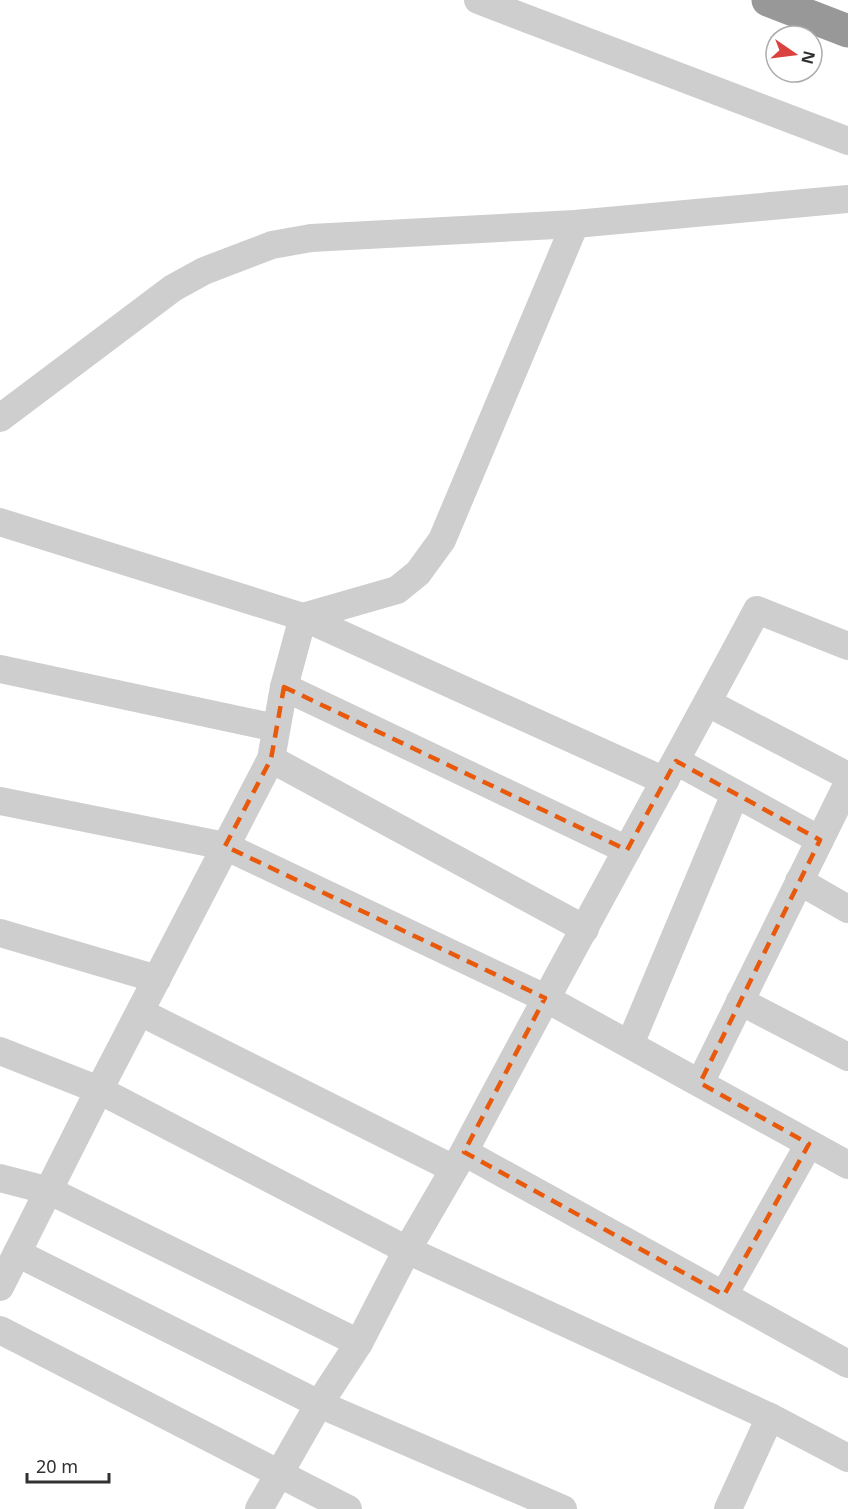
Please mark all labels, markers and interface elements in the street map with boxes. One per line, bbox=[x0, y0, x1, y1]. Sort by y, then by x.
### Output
north arrow bbox=[764, 24, 824, 84]
text: N bbox=[796, 49, 821, 67]
scale bar bbox=[27, 1446, 110, 1484]
text: 20 m bbox=[36, 1454, 78, 1478]

